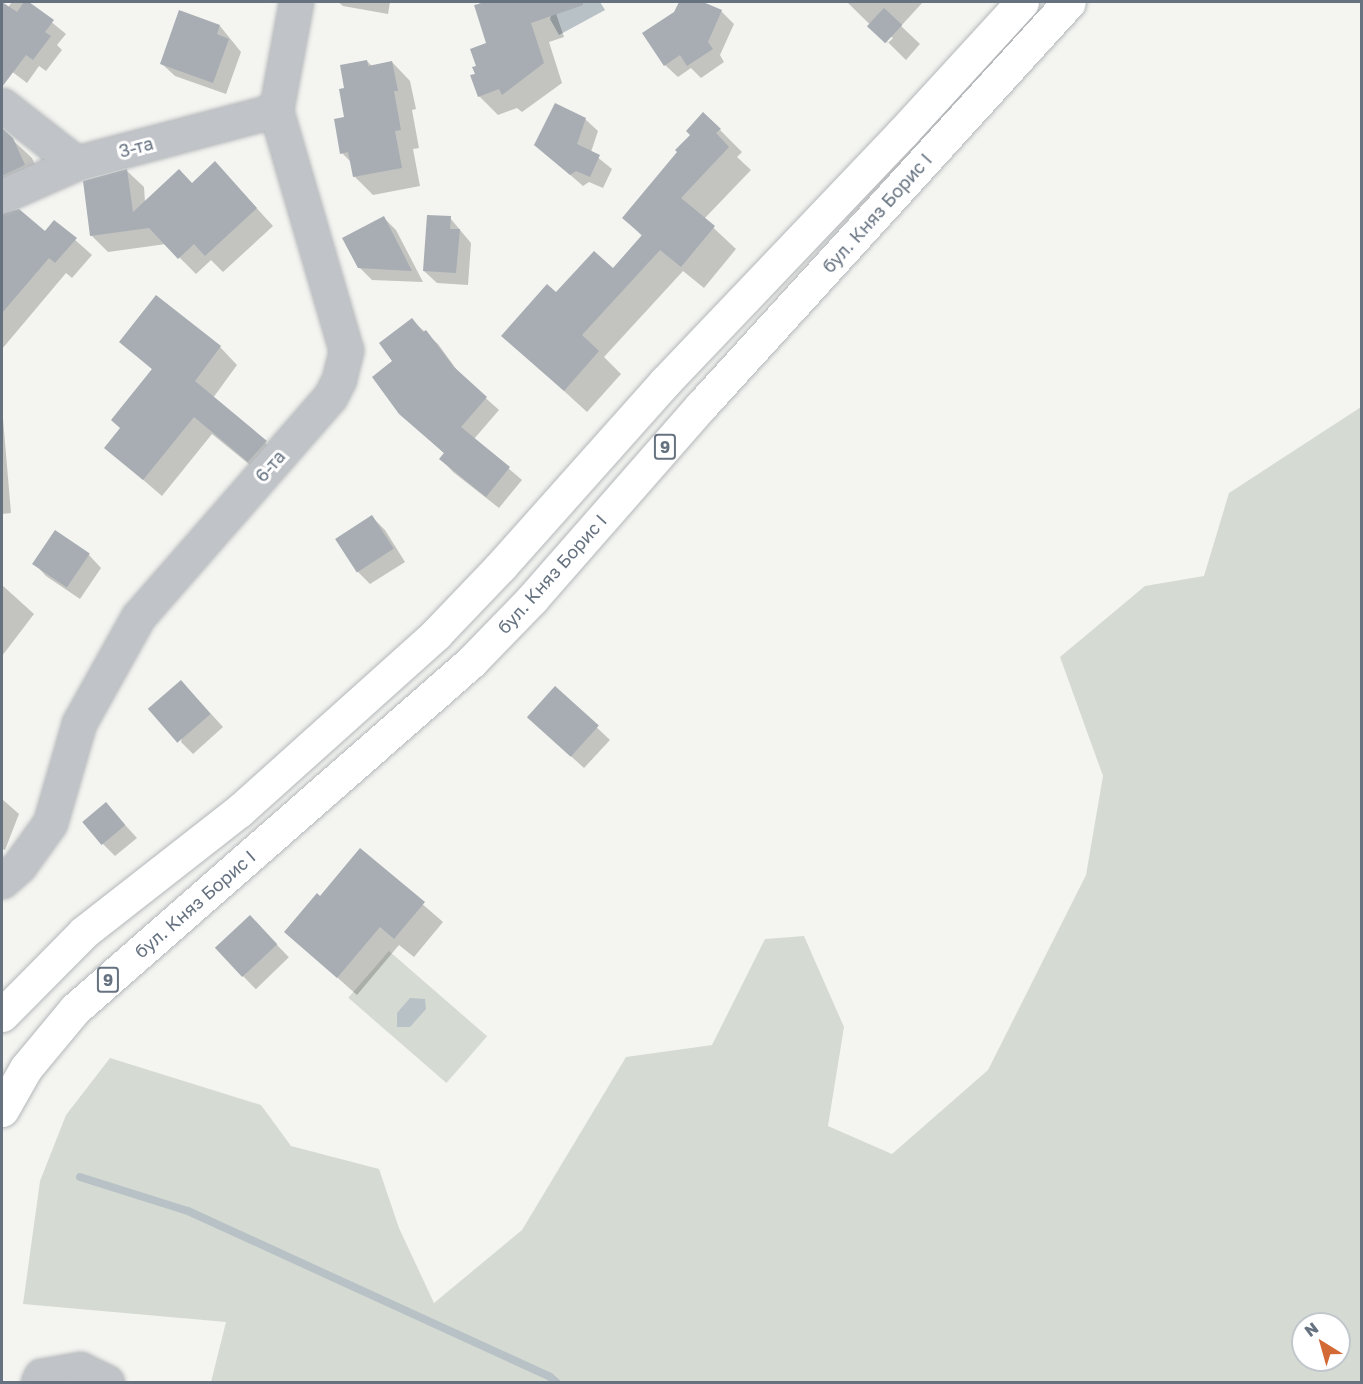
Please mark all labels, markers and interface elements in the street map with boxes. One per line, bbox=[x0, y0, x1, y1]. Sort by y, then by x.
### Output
street label: 3-та bbox=[117, 132, 155, 162]
street label: бул. Княз Борис I bbox=[818, 149, 936, 277]
road number: 9 bbox=[653, 434, 677, 460]
street label: 6-та bbox=[250, 446, 290, 486]
street label: бул. Княз Борис I bbox=[493, 510, 611, 638]
street label: бул. Княз Борис I bbox=[130, 846, 260, 962]
road number: 9 bbox=[96, 967, 120, 993]
north arrow bbox=[1291, 1312, 1351, 1372]
text: N bbox=[1300, 1318, 1322, 1341]

